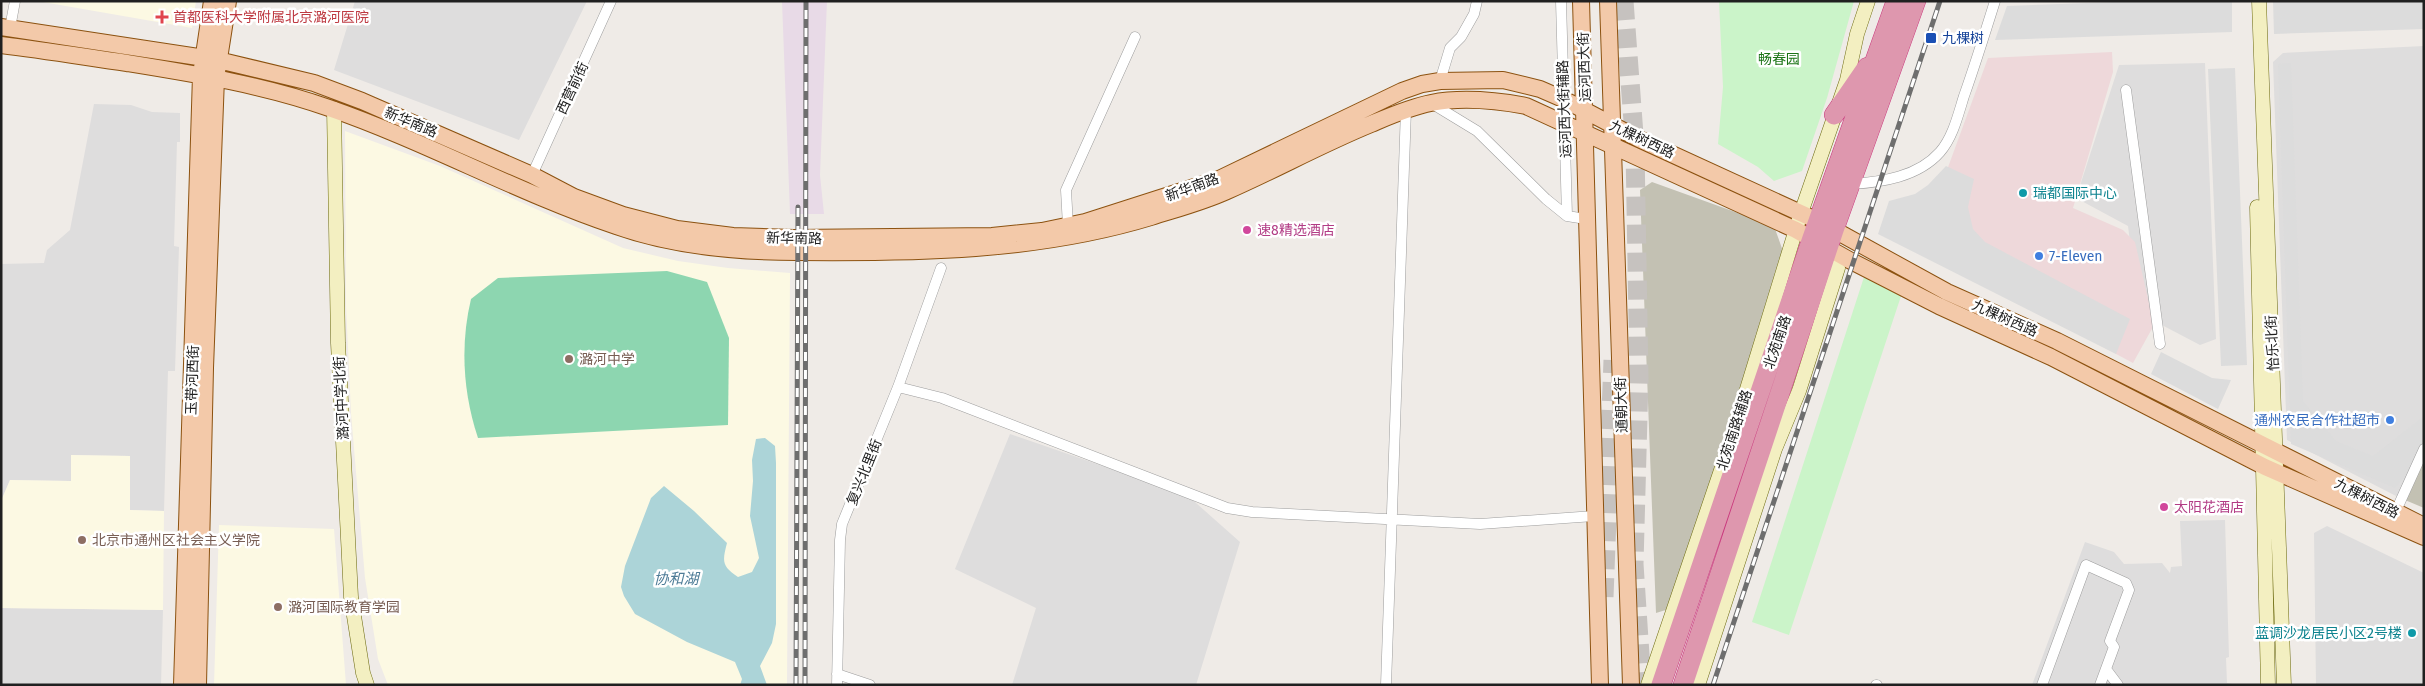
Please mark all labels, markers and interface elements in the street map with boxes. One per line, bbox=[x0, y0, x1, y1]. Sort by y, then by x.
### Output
place label: 首都医科大学附属北京潞河医院 bbox=[173, 9, 369, 26]
marker: 首都医科大学附属北京潞河医院 bbox=[155, 10, 169, 24]
place label: 九棵树 bbox=[1942, 30, 1984, 47]
marker: 九棵树 bbox=[1924, 31, 1938, 45]
street label: 运河西大街 bbox=[1575, 32, 1594, 102]
park label: 畅春园 bbox=[1758, 51, 1800, 68]
street label: 西营前街 bbox=[553, 59, 592, 117]
street label: 运河西大街辅路 bbox=[1554, 60, 1575, 158]
street label: 新华南路 bbox=[382, 104, 440, 141]
street label: 九棵树西路 bbox=[1606, 117, 1677, 162]
street label: 新华南路 bbox=[1163, 170, 1221, 205]
place label: 瑞都国际中心 bbox=[2033, 185, 2117, 202]
marker: 瑞都国际中心 bbox=[2017, 187, 2029, 199]
place label: 速8精选酒店 bbox=[1257, 222, 1335, 239]
marker: 速8精选酒店 bbox=[1241, 224, 1253, 236]
street label: 新华南路 bbox=[766, 230, 822, 247]
place label: 7-Eleven bbox=[2049, 248, 2103, 265]
marker: 7-Eleven bbox=[2033, 250, 2045, 262]
street label: 九棵树西路 bbox=[1969, 296, 2040, 340]
street label: 北苑南路 bbox=[1760, 313, 1795, 371]
street label: 怡乐北街 bbox=[2263, 315, 2282, 371]
street label: 玉带河西街 bbox=[183, 345, 202, 415]
place label: 潞河中学 bbox=[579, 351, 635, 368]
marker: 潞河中学 bbox=[563, 353, 575, 365]
street label: 潞河中学北街 bbox=[331, 356, 352, 440]
street label: 通朝大街 bbox=[1612, 377, 1631, 433]
street label: 北苑南路辅路 bbox=[1713, 388, 1756, 473]
place label: 通州农民合作社超市 bbox=[2254, 412, 2380, 429]
marker: 通州农民合作社超市 bbox=[2384, 414, 2396, 426]
street label: 复兴北里街 bbox=[843, 437, 885, 508]
street label: 九棵树西路 bbox=[2332, 475, 2402, 522]
place label: 太阳花酒店 bbox=[2174, 499, 2244, 516]
marker: 太阳花酒店 bbox=[2158, 501, 2170, 513]
place label: 北京市通州区社会主义学院 bbox=[92, 532, 260, 549]
marker: 北京市通州区社会主义学院 bbox=[76, 534, 88, 546]
water label: 协和湖 bbox=[653, 570, 700, 588]
place label: 潞河国际教育学园 bbox=[288, 599, 400, 616]
marker: 潞河国际教育学园 bbox=[272, 601, 284, 613]
place label: 蓝调沙龙居民小区2号楼 bbox=[2255, 625, 2402, 642]
marker: 蓝调沙龙居民小区2号楼 bbox=[2406, 627, 2418, 639]

